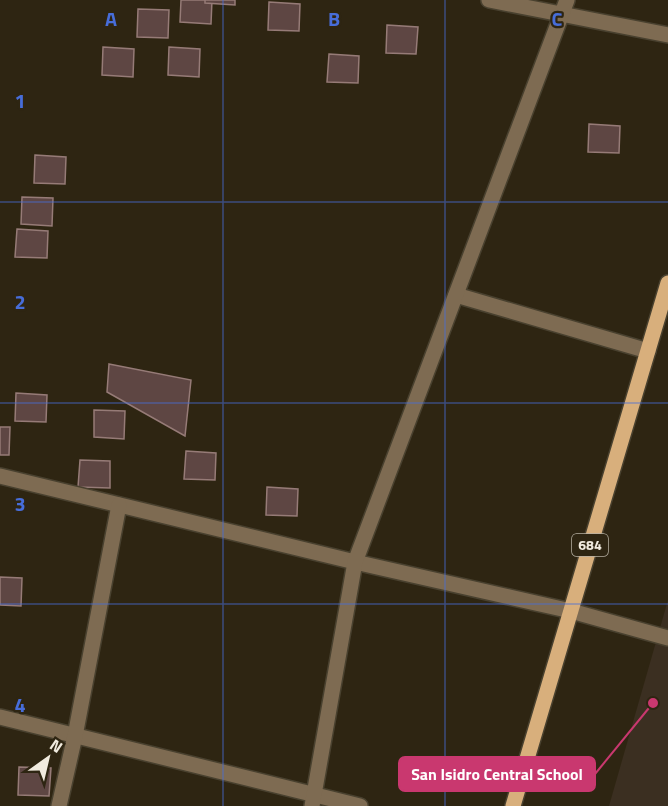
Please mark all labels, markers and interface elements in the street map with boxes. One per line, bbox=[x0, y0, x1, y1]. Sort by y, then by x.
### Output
text: A bbox=[105, 3, 117, 34]
text: B bbox=[328, 3, 340, 34]
text: C bbox=[552, 3, 563, 34]
text: 1 bbox=[14, 85, 26, 116]
text: 2 bbox=[14, 286, 26, 317]
text: 3 bbox=[14, 488, 26, 519]
road number: 684 bbox=[572, 534, 608, 556]
text: 4 bbox=[14, 689, 26, 720]
north arrow bbox=[18, 728, 78, 788]
text: N bbox=[45, 733, 68, 759]
callout: San Isidro Central School bbox=[399, 757, 595, 791]
text: San Isidro Central School bbox=[411, 762, 583, 786]

